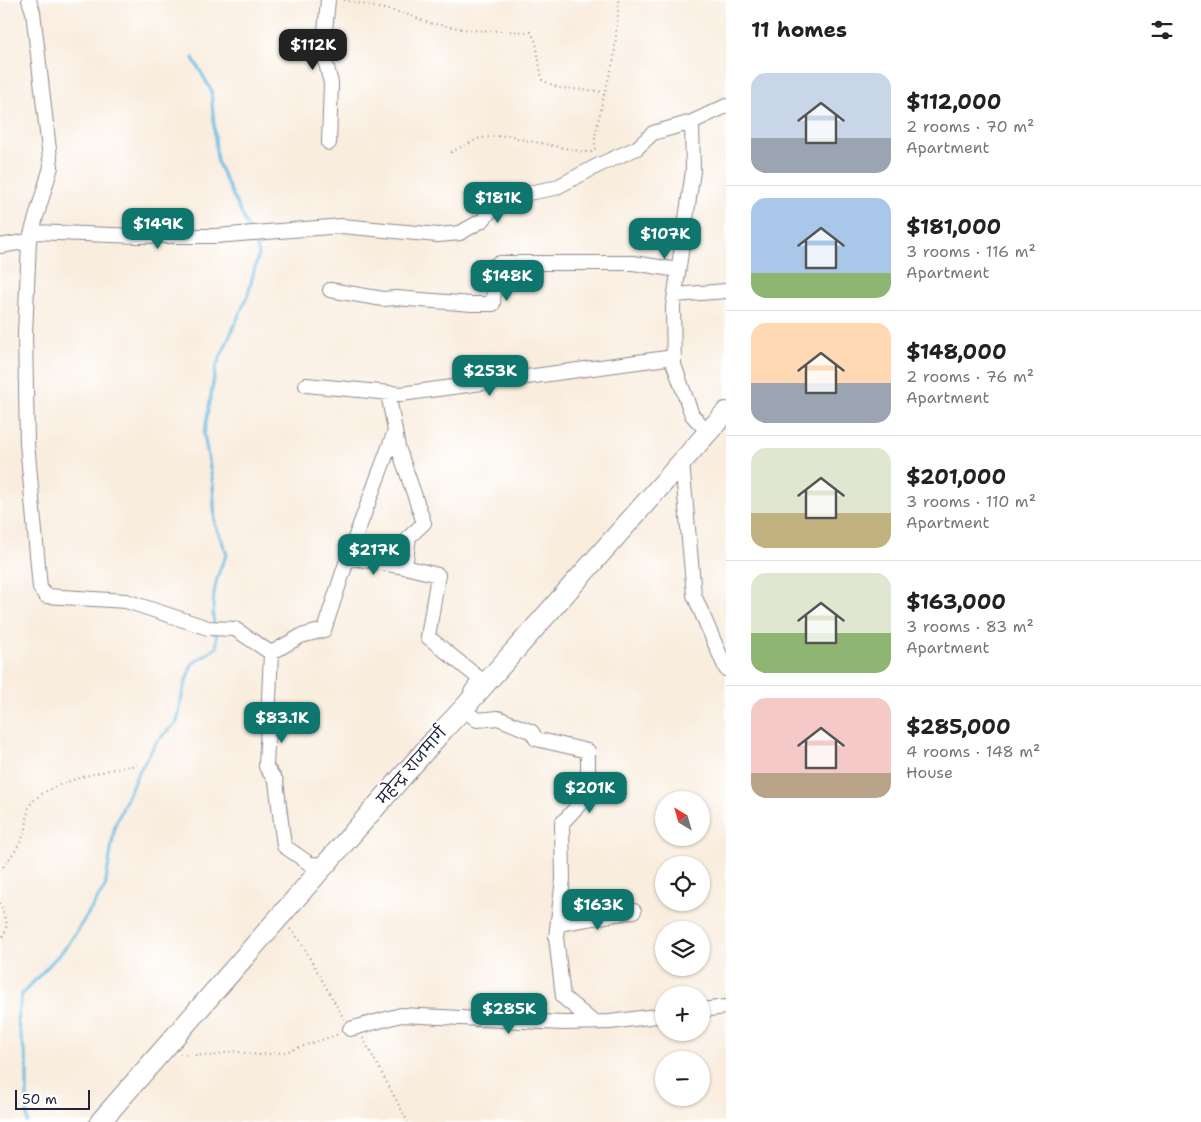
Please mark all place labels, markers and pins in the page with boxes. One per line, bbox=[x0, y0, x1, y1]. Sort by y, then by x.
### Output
pin: $112K bbox=[278, 28, 348, 71]
pin: $181K bbox=[463, 182, 533, 224]
pin: $149K bbox=[123, 208, 193, 250]
pin: $107K bbox=[630, 218, 700, 260]
pin: $148K bbox=[472, 260, 542, 302]
pin: $253K bbox=[455, 354, 525, 397]
pin: $217K bbox=[339, 534, 409, 576]
pin: $83.1K bbox=[241, 702, 323, 744]
pin: $201K bbox=[555, 772, 625, 814]
pin: $163K bbox=[563, 888, 633, 931]
pin: $285K bbox=[474, 992, 544, 1035]

